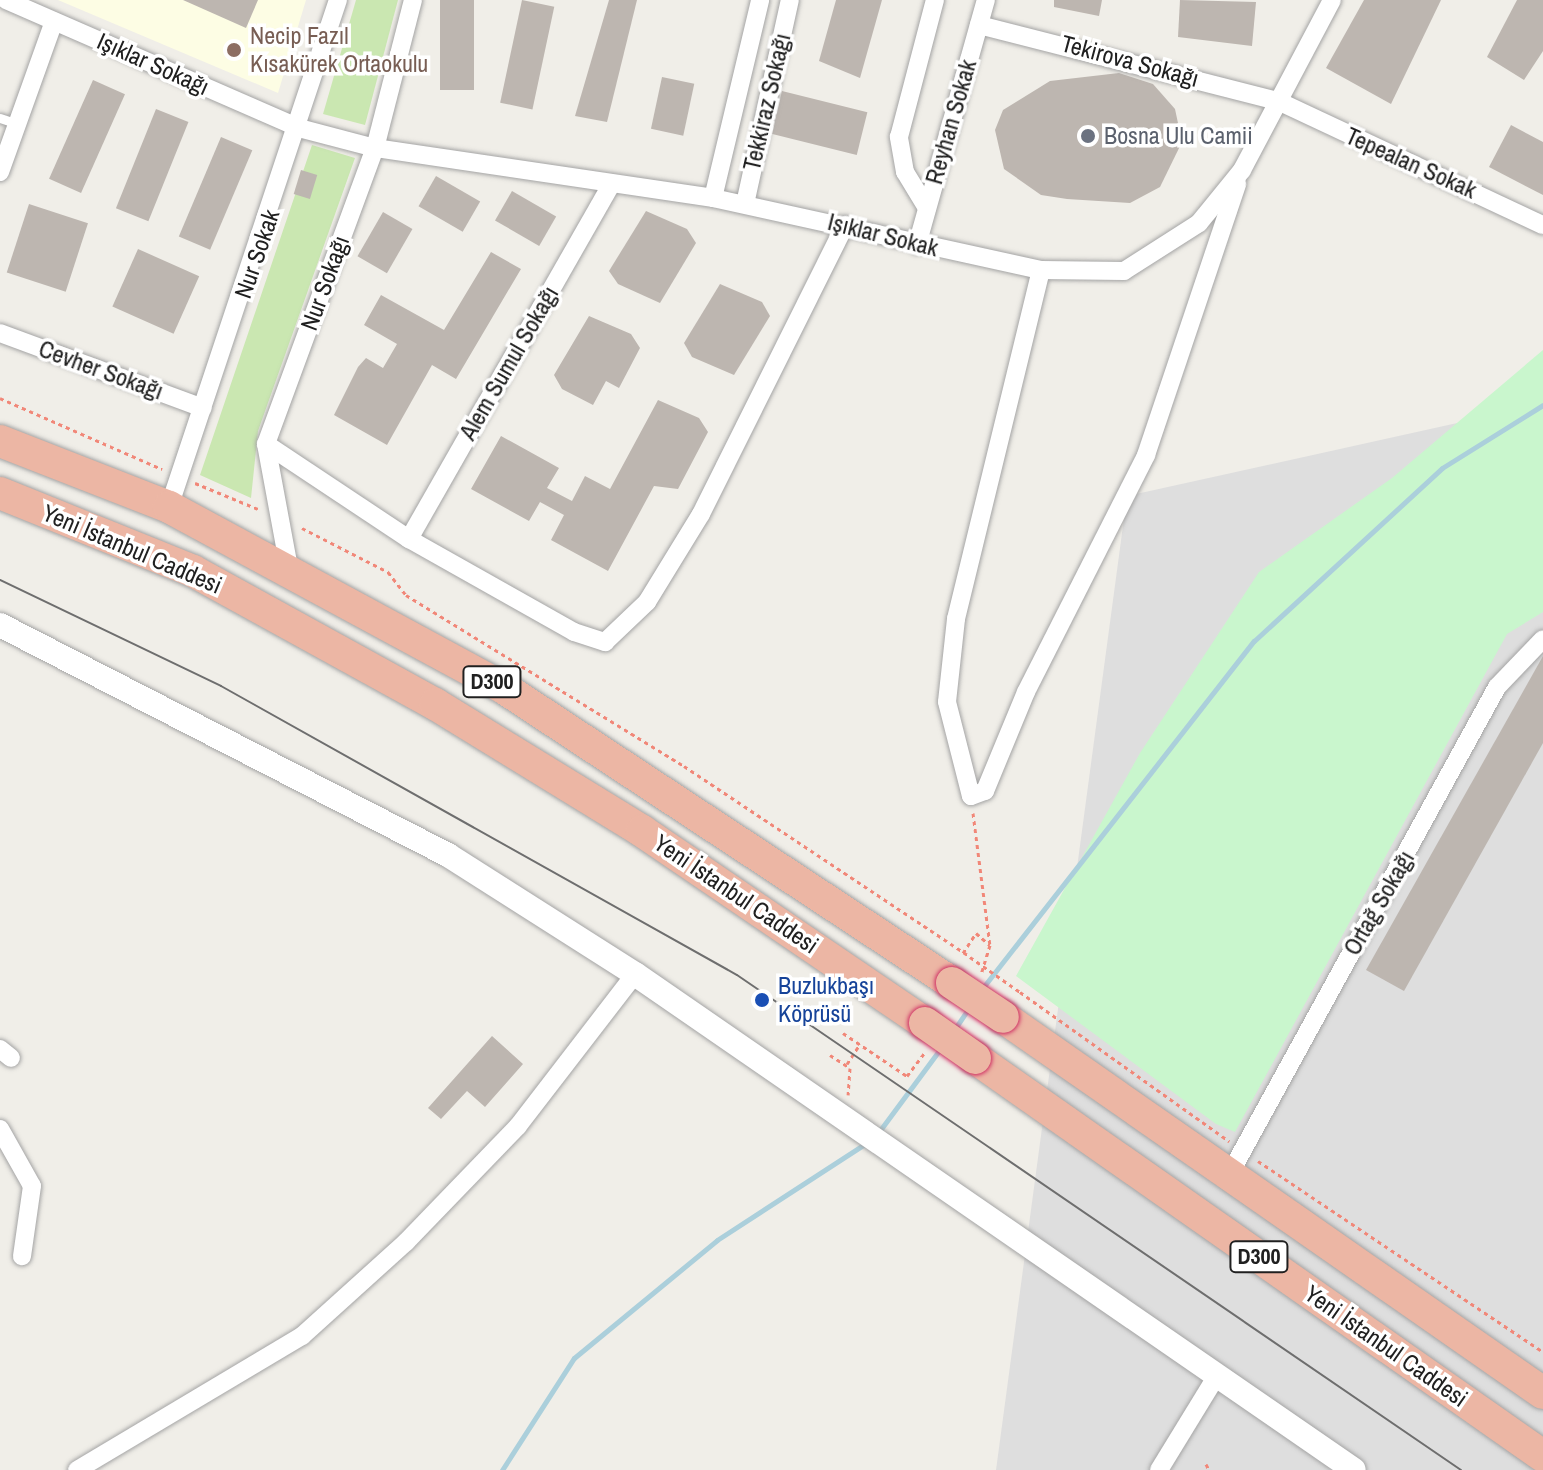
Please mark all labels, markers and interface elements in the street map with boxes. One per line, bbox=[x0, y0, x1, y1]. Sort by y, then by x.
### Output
place label: Necip Fazıl Kısakürek Ortaokulu bbox=[250, 22, 428, 78]
street label: Işıklar Sokağı bbox=[93, 27, 213, 101]
street label: Tekirova Sokağı bbox=[1058, 29, 1202, 93]
street label: Tekkiraz Sokağı bbox=[737, 31, 797, 173]
marker: Necip Fazıl Kısakürek Ortaokulu bbox=[225, 41, 243, 59]
street label: Reyhan Sokak bbox=[920, 57, 982, 187]
street label: Tepealan Sokak bbox=[1341, 121, 1481, 205]
place label: Bosna Ulu Camii bbox=[1104, 122, 1253, 150]
marker: Bosna Ulu Camii bbox=[1079, 127, 1097, 145]
street label: Nur Sokak bbox=[228, 206, 286, 302]
street label: Işıklar Sokak bbox=[825, 207, 941, 263]
street label: Nur Sokağı bbox=[295, 232, 355, 334]
street label: Alem Sumul Sokağı bbox=[453, 281, 565, 445]
street label: Cevher Sokağı bbox=[35, 334, 167, 406]
street label: Yeni İstanbul Caddesi bbox=[38, 498, 226, 600]
road number: D300 bbox=[462, 664, 522, 700]
street label: Yeni İstanbul Caddesi bbox=[648, 828, 824, 960]
street label: Ortağ Sokağı bbox=[1338, 846, 1420, 960]
place label: Buzlukbaşı Köprüsü bbox=[778, 972, 874, 1028]
marker: Buzlukbaşı Köprüsü bbox=[753, 991, 771, 1009]
road number: D300 bbox=[1229, 1239, 1289, 1275]
street label: Yeni İstanbul Caddesi bbox=[1299, 1279, 1473, 1413]

